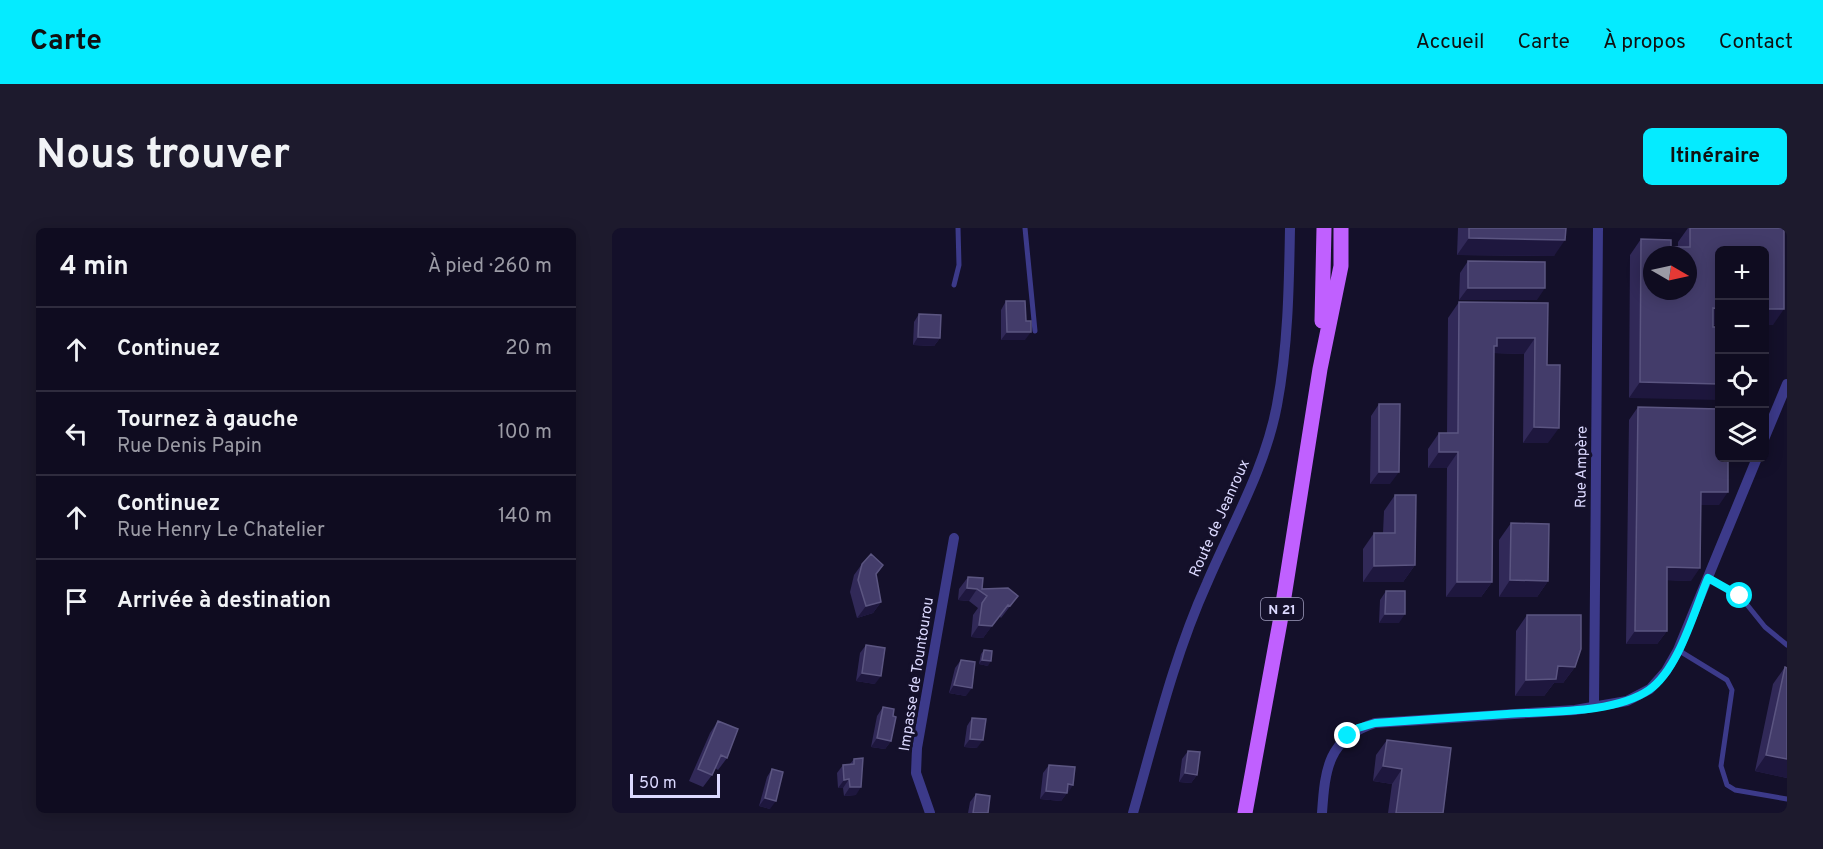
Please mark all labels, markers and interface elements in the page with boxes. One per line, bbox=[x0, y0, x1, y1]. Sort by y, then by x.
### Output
text: Carte bbox=[30, 24, 102, 60]
text: Accueil bbox=[1416, 29, 1485, 56]
text: Carte bbox=[1518, 29, 1570, 56]
text: À propos bbox=[1603, 29, 1686, 56]
text: Contact bbox=[1719, 29, 1793, 56]
button: Itinéraire bbox=[1643, 128, 1787, 185]
text: Nous trouver bbox=[36, 130, 290, 183]
north arrow bbox=[1643, 246, 1697, 300]
map controls bbox=[1715, 246, 1769, 462]
button: + bbox=[1715, 246, 1769, 300]
text: 4 min bbox=[60, 251, 129, 284]
text: À pied · 260 m bbox=[428, 254, 552, 280]
button: − bbox=[1715, 300, 1769, 354]
icon: ahead bbox=[60, 333, 93, 366]
text: Continuez bbox=[117, 336, 220, 363]
text: 20 m bbox=[505, 336, 552, 362]
button: locate bbox=[1715, 354, 1769, 408]
text: Tournez à gauche bbox=[117, 407, 298, 434]
button: layers bbox=[1715, 408, 1769, 462]
icon: left bbox=[60, 417, 93, 450]
text: 100 m bbox=[497, 420, 552, 446]
street label: Rue Ampère bbox=[1572, 426, 1593, 508]
text: Rue Denis Papin bbox=[117, 434, 262, 460]
street label: Route de Jeanroux bbox=[1186, 457, 1255, 580]
text: Continuez bbox=[117, 491, 220, 518]
icon: ahead bbox=[60, 501, 93, 534]
text: 140 m bbox=[498, 504, 552, 530]
text: Rue Henry Le Chatelier bbox=[117, 518, 325, 544]
route start bbox=[1726, 582, 1752, 608]
icon: arrive bbox=[60, 585, 93, 618]
text: Arrivée à destination bbox=[117, 588, 331, 615]
street label: Impasse de Tountourou bbox=[896, 596, 939, 753]
road number: N 21 bbox=[1261, 598, 1303, 620]
route end bbox=[1334, 722, 1360, 748]
scale bar bbox=[630, 771, 720, 798]
text: 50 m bbox=[639, 774, 677, 794]

